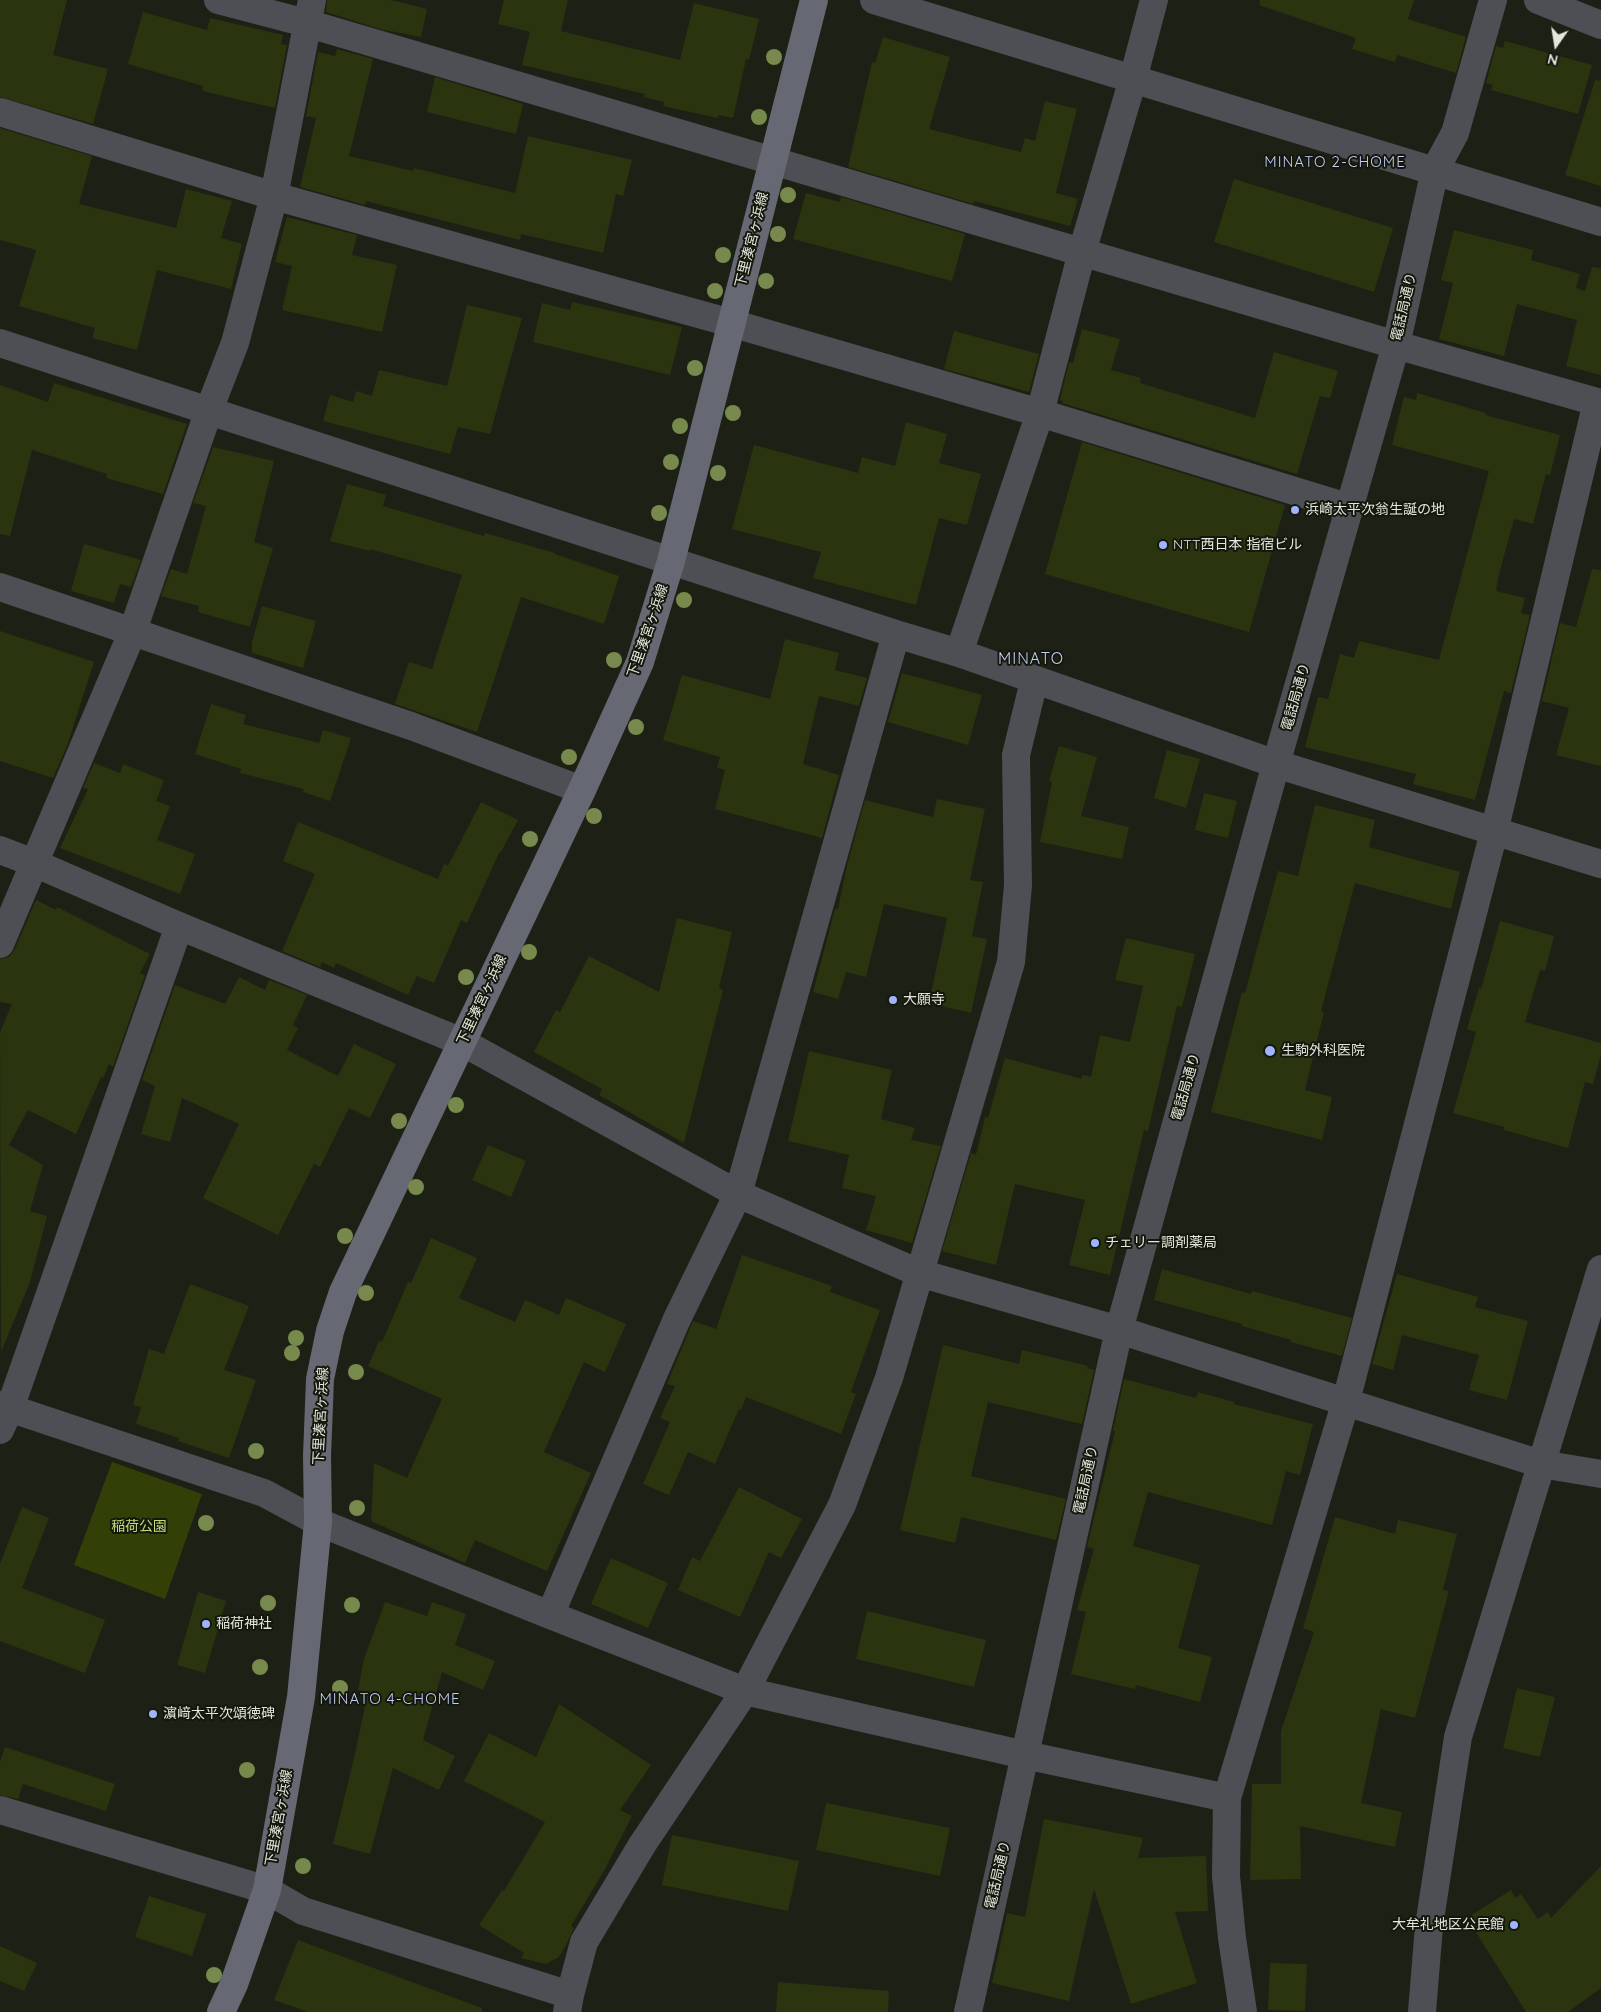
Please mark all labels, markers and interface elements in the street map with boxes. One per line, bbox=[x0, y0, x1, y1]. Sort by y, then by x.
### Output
north arrow bbox=[1531, 20, 1581, 70]
text: N bbox=[1546, 50, 1560, 70]
district label: MINATO 2-CHOME bbox=[1262, 153, 1408, 171]
street label: 下里湊宮ヶ浜線 bbox=[732, 190, 772, 290]
street label: 電話局通り bbox=[1388, 271, 1420, 343]
place label: 浜崎太平次翁生誕の地 bbox=[1305, 502, 1445, 518]
marker: 浜崎太平次翁生誕の地 bbox=[1289, 504, 1301, 516]
place label: NTT西日本 指宿ビル bbox=[1173, 537, 1302, 553]
marker: NTT西日本 指宿ビル bbox=[1157, 539, 1169, 551]
street label: 下里湊宮ヶ浜線 bbox=[624, 582, 672, 680]
district label: MINATO bbox=[997, 649, 1065, 669]
street label: 電話局通り bbox=[1278, 661, 1314, 733]
street label: 下里湊宮ヶ浜線 bbox=[454, 952, 510, 1048]
place label: 大願寺 bbox=[903, 992, 945, 1008]
marker: 大願寺 bbox=[887, 994, 899, 1006]
place label: 生駒外科医院 bbox=[1281, 1043, 1365, 1059]
marker: 生駒外科医院 bbox=[1263, 1044, 1277, 1058]
street label: 電話局通り bbox=[1168, 1051, 1204, 1123]
place label: チェリー調剤薬局 bbox=[1105, 1235, 1217, 1251]
marker: チェリー調剤薬局 bbox=[1089, 1237, 1101, 1249]
street label: 下里湊宮ヶ浜線 bbox=[310, 1367, 332, 1465]
street label: 電話局通り bbox=[1071, 1444, 1101, 1516]
park label: 稲荷公園 bbox=[111, 1519, 167, 1535]
place label: 稲荷神社 bbox=[216, 1616, 272, 1632]
marker: 稲荷神社 bbox=[200, 1618, 212, 1630]
district label: MINATO 4-CHOME bbox=[318, 1690, 462, 1708]
place label: 濵﨑太平次頌徳碑 bbox=[163, 1706, 275, 1722]
marker: 濵﨑太平次頌徳碑 bbox=[147, 1708, 159, 1720]
street label: 下里湊宮ヶ浜線 bbox=[262, 1768, 296, 1868]
street label: 電話局通り bbox=[982, 1839, 1014, 1911]
place label: 大牟礼地区公民館 bbox=[1392, 1917, 1504, 1933]
marker: 大牟礼地区公民館 bbox=[1508, 1919, 1520, 1931]

